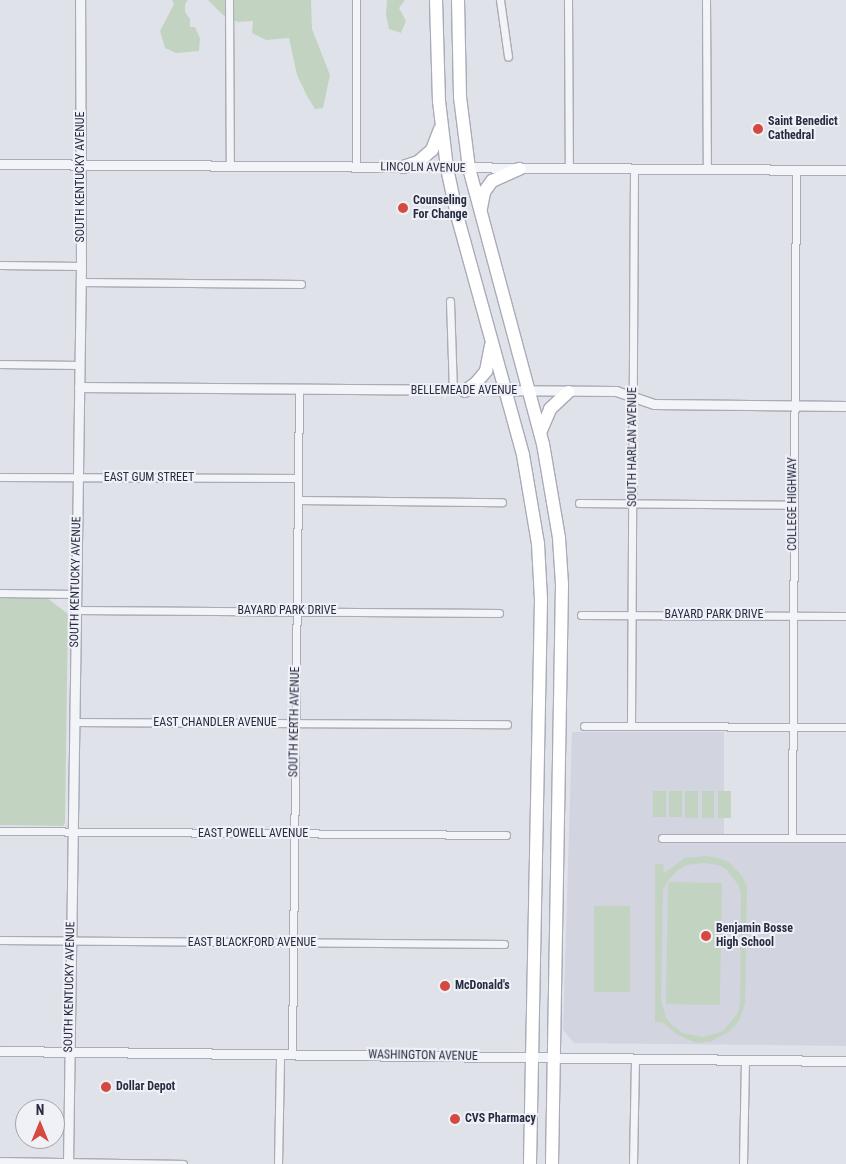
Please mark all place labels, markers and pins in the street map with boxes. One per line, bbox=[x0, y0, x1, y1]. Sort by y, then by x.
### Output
place label: Saint Benedict Cathedral bbox=[768, 115, 838, 143]
marker: Saint Benedict Cathedral bbox=[752, 123, 764, 135]
place label: Counseling For Change bbox=[413, 194, 467, 222]
marker: Counseling For Change bbox=[397, 202, 409, 214]
place label: Benjamin Bosse High School bbox=[716, 922, 793, 950]
marker: Benjamin Bosse High School bbox=[700, 930, 712, 942]
place label: McDonald's bbox=[455, 979, 510, 993]
marker: McDonald's bbox=[439, 980, 451, 992]
place label: Dollar Depot bbox=[116, 1080, 175, 1094]
marker: Dollar Depot bbox=[100, 1081, 112, 1093]
place label: CVS Pharmacy bbox=[465, 1112, 536, 1126]
marker: CVS Pharmacy bbox=[449, 1113, 461, 1125]

